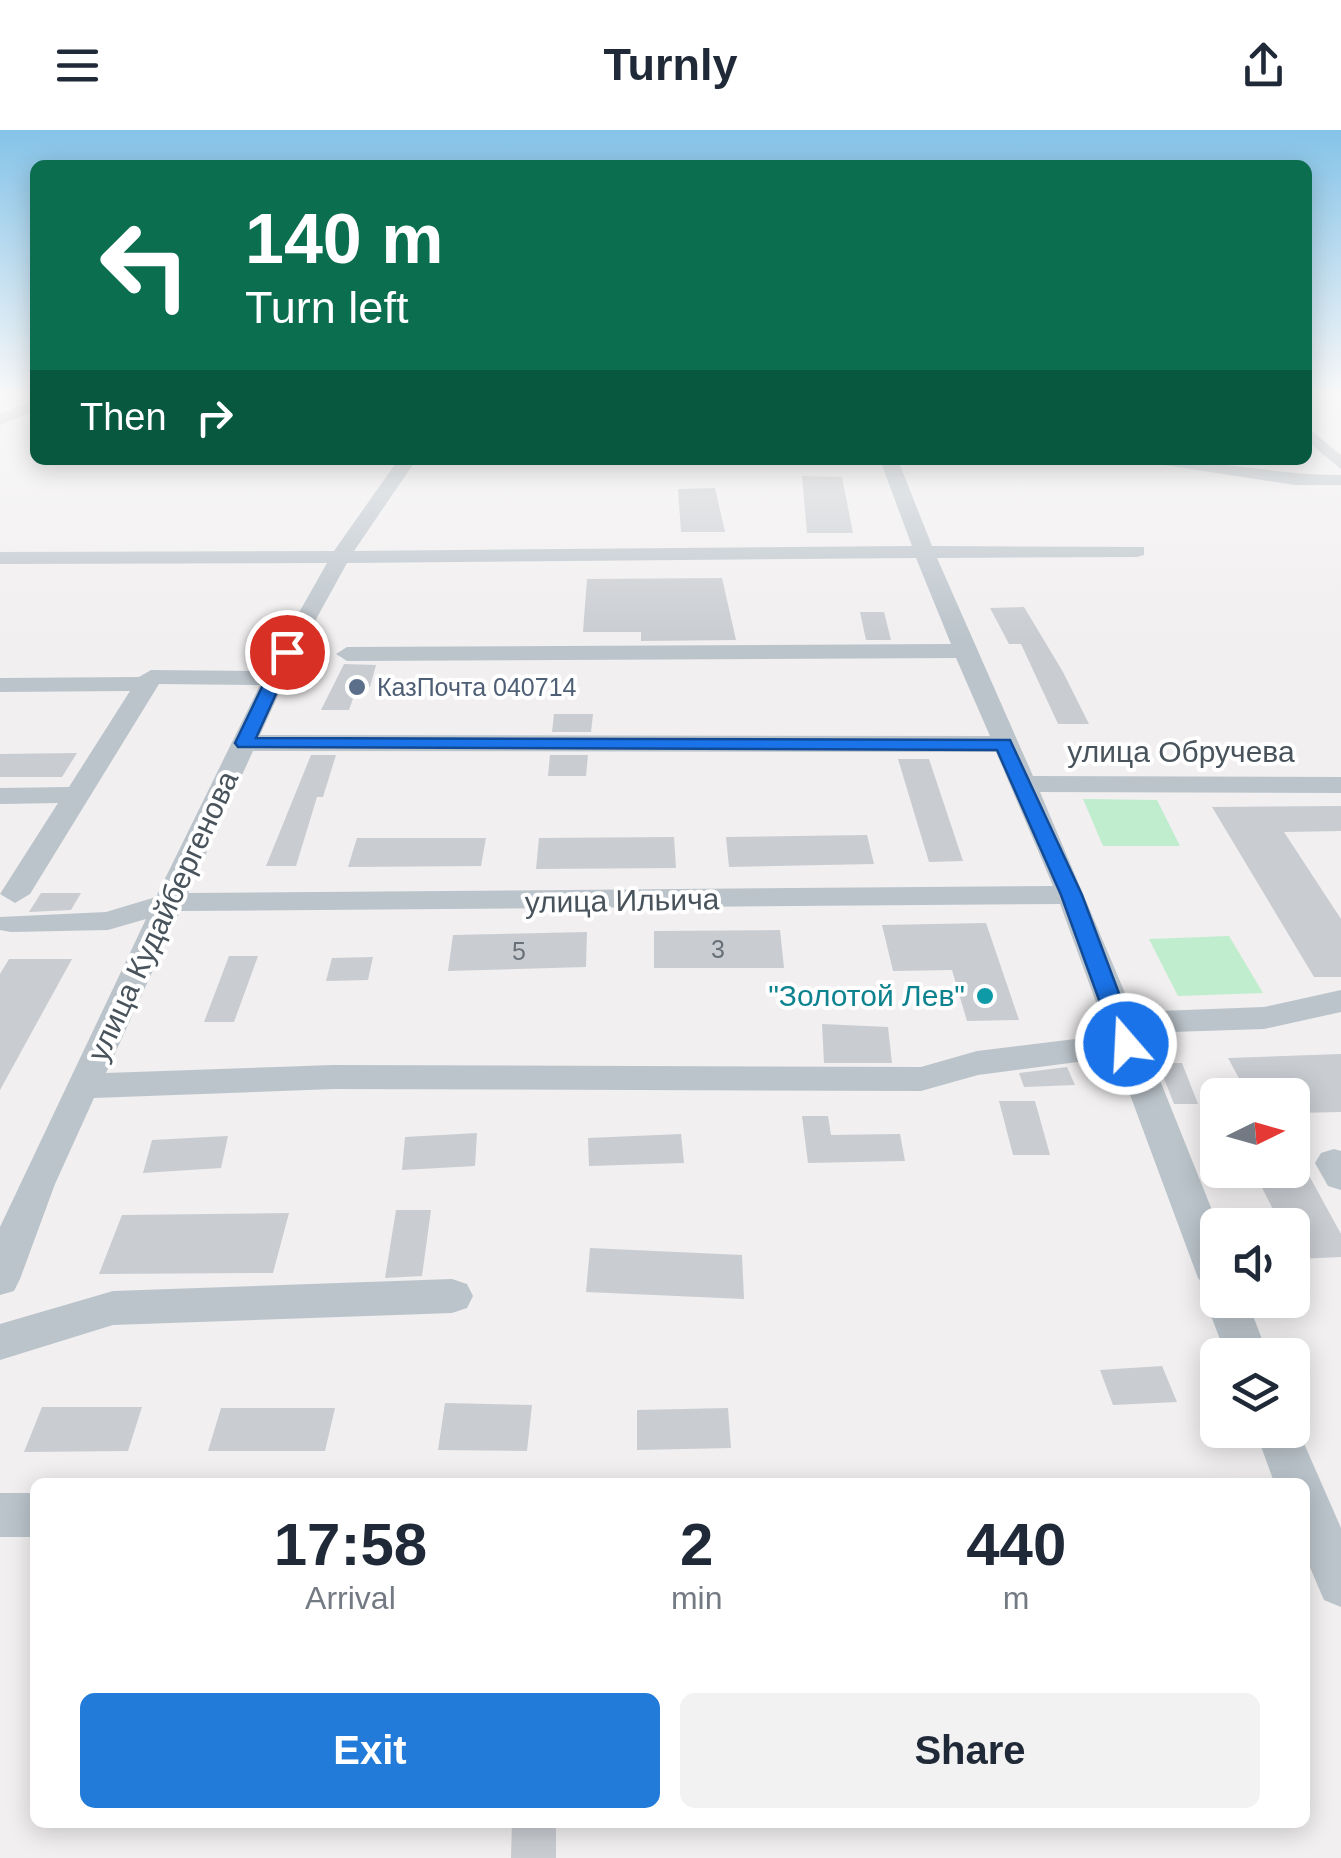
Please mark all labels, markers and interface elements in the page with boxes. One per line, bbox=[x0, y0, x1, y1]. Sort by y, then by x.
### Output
icon: menu bbox=[50, 38, 105, 93]
icon: share bbox=[1236, 38, 1291, 93]
text: Turnly bbox=[603, 39, 738, 90]
icon: left bbox=[80, 200, 210, 330]
text: 140 m bbox=[245, 200, 443, 278]
text: Turn left bbox=[245, 282, 408, 333]
icon: right bbox=[187, 390, 242, 445]
text: Then bbox=[80, 396, 167, 438]
pin bbox=[245, 610, 330, 695]
icon: arrive bbox=[260, 625, 315, 680]
place label: КазПочта 040714 bbox=[377, 673, 577, 701]
marker: КазПочта 040714 bbox=[346, 676, 368, 698]
street label: улица Обручева bbox=[1067, 735, 1295, 768]
street label: улица Кудайбергенова bbox=[81, 765, 244, 1066]
street label: улица Ильича bbox=[524, 882, 720, 919]
house number: 3 bbox=[711, 935, 725, 963]
house number: 5 bbox=[512, 937, 526, 965]
place label: "Золотой Лев" bbox=[768, 979, 965, 1012]
marker: "Золотой Лев" bbox=[974, 985, 996, 1007]
position arrow bbox=[1074, 992, 1178, 1096]
north arrow bbox=[1200, 1078, 1310, 1188]
map controls bbox=[1200, 1078, 1310, 1448]
button: sound bbox=[1200, 1208, 1310, 1318]
button: layers bbox=[1200, 1338, 1310, 1448]
text: 17:58 bbox=[274, 1511, 427, 1578]
text: 2 bbox=[680, 1511, 713, 1578]
text: 440 bbox=[966, 1511, 1066, 1578]
text: Arrival bbox=[305, 1580, 396, 1616]
text: min bbox=[671, 1580, 722, 1616]
text: m bbox=[1003, 1580, 1030, 1616]
button: Exit bbox=[80, 1693, 660, 1808]
button: Share bbox=[680, 1693, 1260, 1808]

